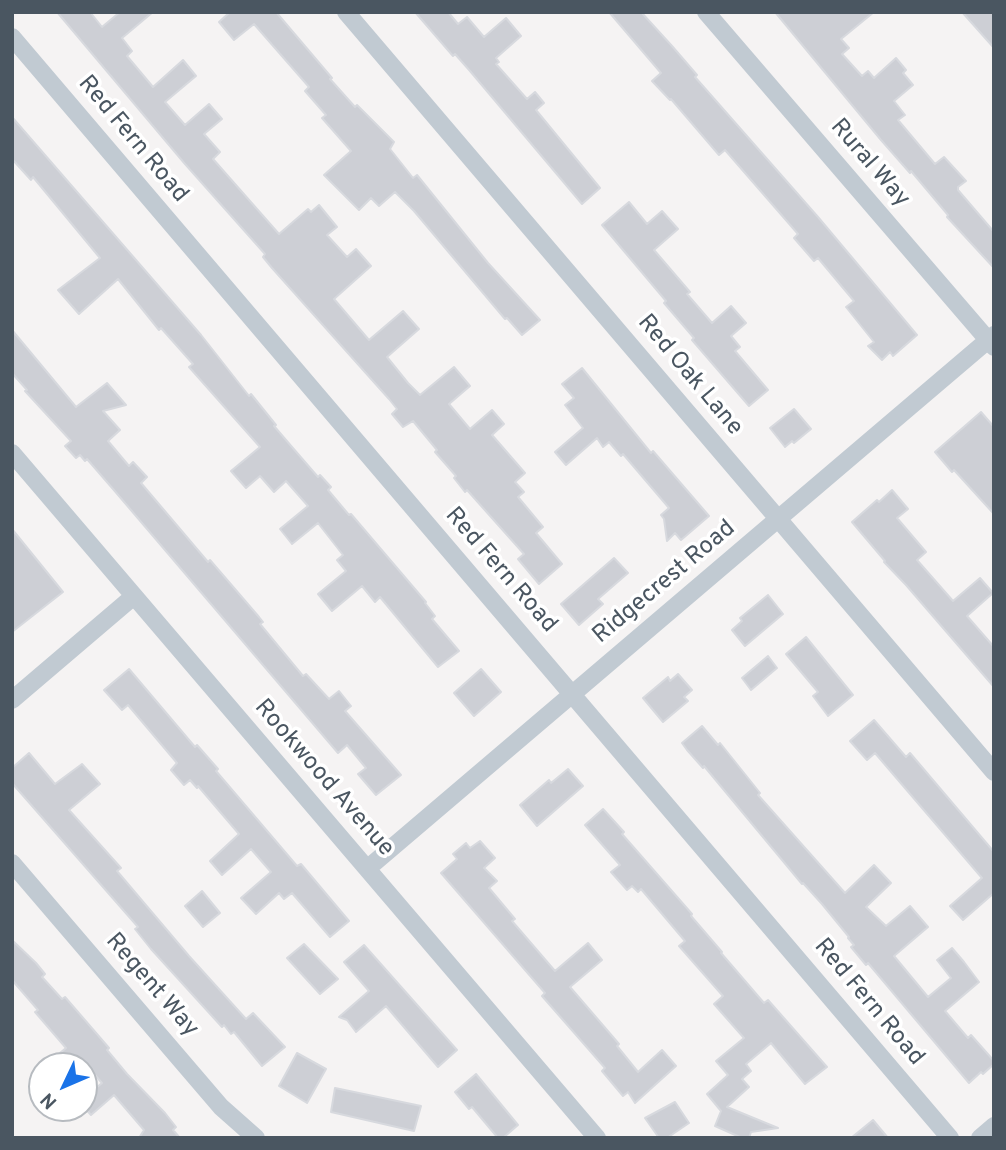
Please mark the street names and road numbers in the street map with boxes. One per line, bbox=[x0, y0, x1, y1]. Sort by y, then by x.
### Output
street label: Red Fern Road bbox=[71, 71, 193, 209]
street label: Rural Way bbox=[823, 114, 915, 214]
street label: Red Oak Lane bbox=[630, 310, 748, 442]
street label: Red Fern Road bbox=[438, 503, 562, 639]
street label: Ridgecrest Road bbox=[588, 515, 742, 651]
street label: Rookwood Avenue bbox=[247, 695, 399, 863]
street label: Regent Way bbox=[98, 928, 204, 1044]
street label: Red Fern Road bbox=[807, 934, 929, 1072]

